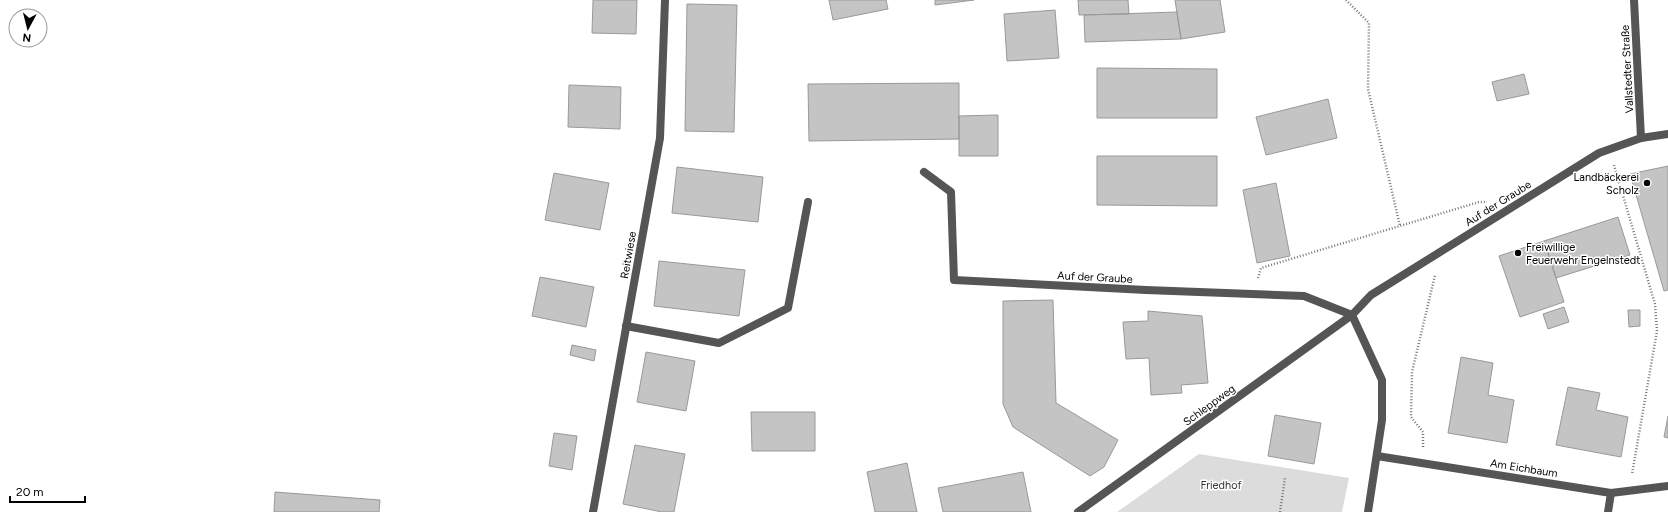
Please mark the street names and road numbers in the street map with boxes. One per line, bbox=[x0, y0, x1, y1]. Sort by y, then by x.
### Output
street label: Vallstedter Straße bbox=[1619, 25, 1636, 113]
street label: Auf der Graube bbox=[1463, 178, 1534, 229]
street label: Reitwiese bbox=[618, 230, 639, 280]
street label: Auf der Graube bbox=[1057, 269, 1133, 286]
street label: Schleppweg bbox=[1181, 382, 1238, 429]
street label: Am Eichbaum bbox=[1489, 457, 1559, 480]

